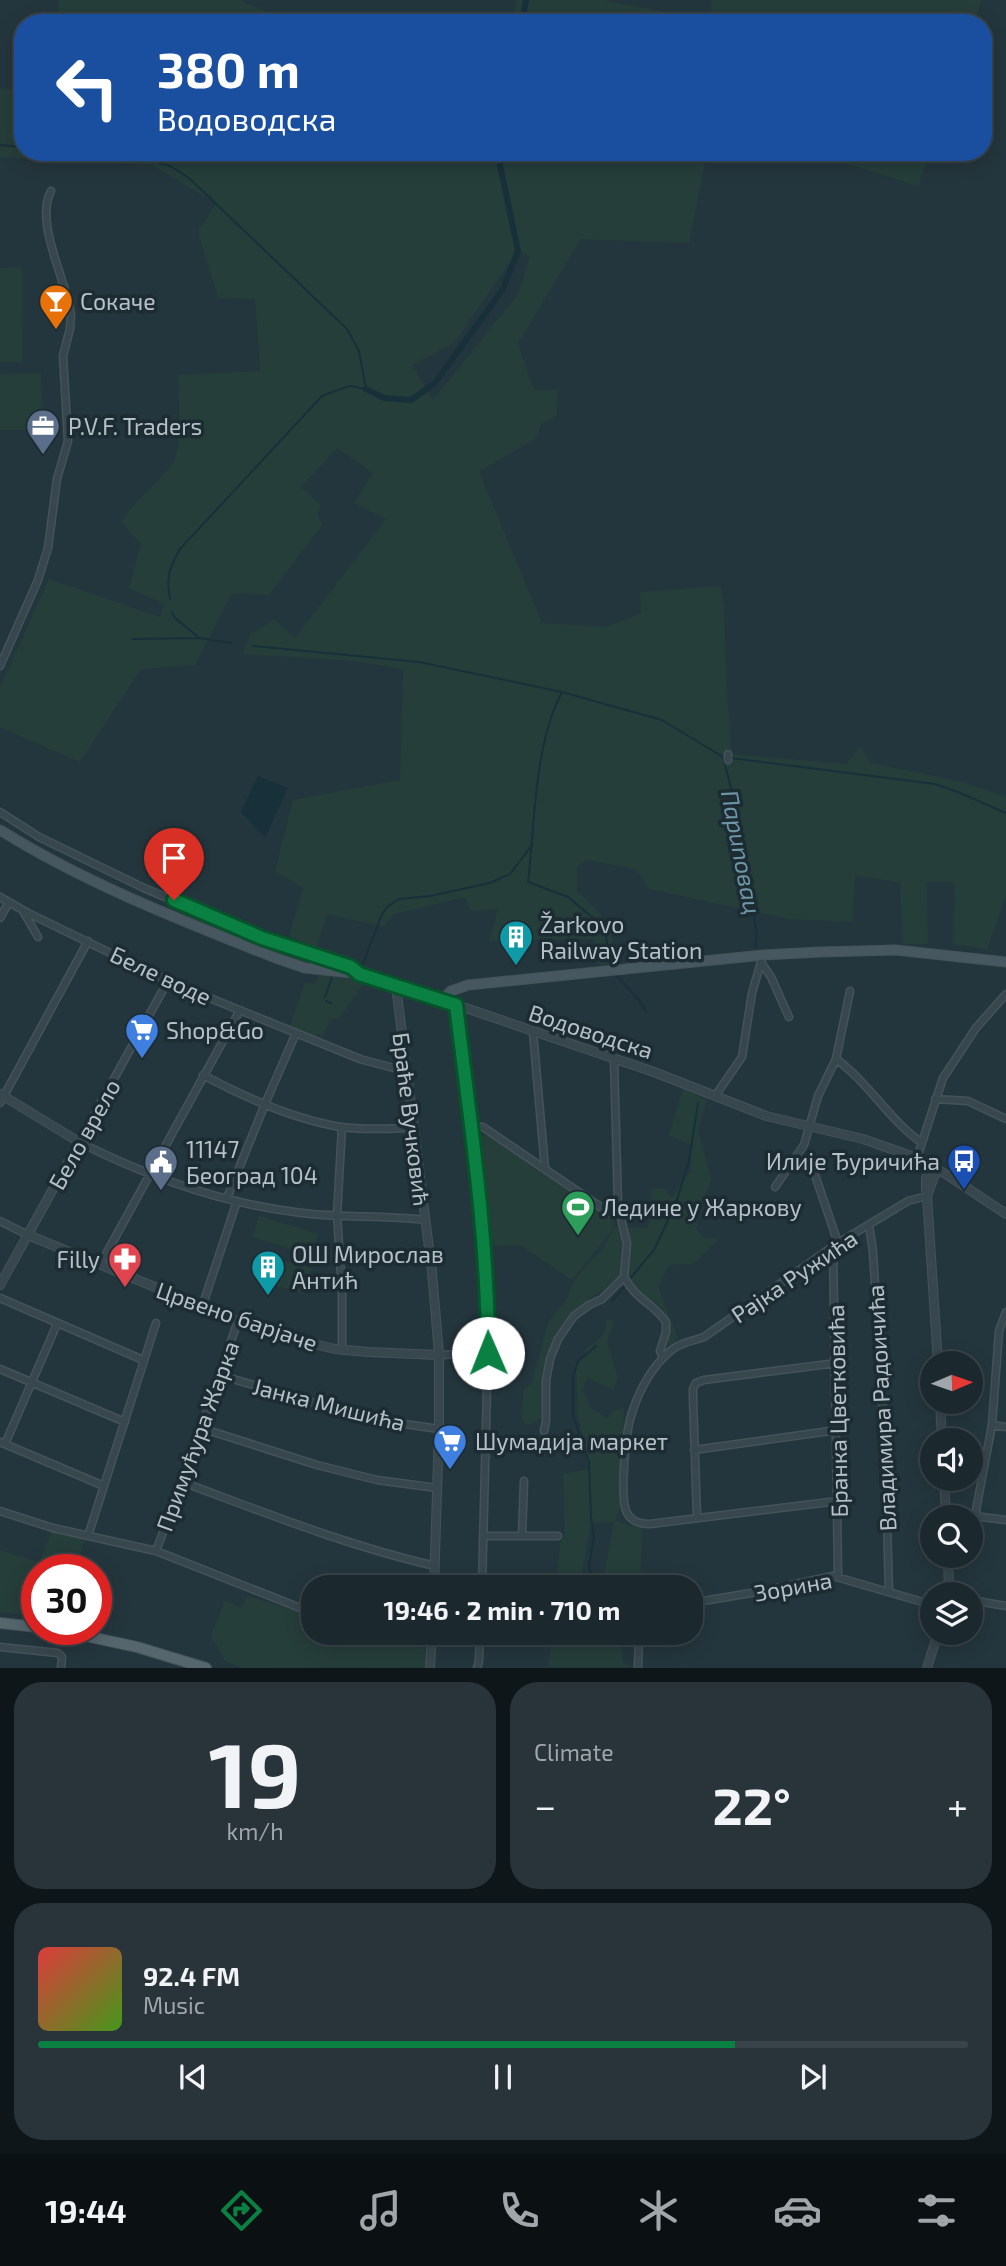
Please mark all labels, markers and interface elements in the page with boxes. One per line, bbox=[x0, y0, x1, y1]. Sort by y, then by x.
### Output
text: 380 m bbox=[157, 39, 300, 98]
icon: left bbox=[42, 42, 133, 133]
text: Водоводска bbox=[157, 99, 336, 137]
bar icon: Сокаче bbox=[37, 282, 75, 331]
place label: Сокаче bbox=[80, 287, 156, 315]
office icon: P.V.F. Traders bbox=[24, 407, 62, 456]
place label: P.V.F. Traders bbox=[68, 412, 202, 440]
water label: Париповац bbox=[716, 787, 768, 917]
pin bbox=[144, 828, 204, 900]
icon: arrive bbox=[155, 839, 193, 877]
place label: Žarkovo Railway Station bbox=[540, 910, 702, 964]
building icon: Žarkovo Railway Station bbox=[497, 918, 535, 967]
street label: Беле воде bbox=[106, 939, 216, 1011]
street label: Водоводска bbox=[525, 998, 657, 1064]
supermarket icon: Shop&Go bbox=[123, 1011, 161, 1060]
place label: Shop&Go bbox=[166, 1016, 264, 1044]
street label: Браће Вучковић bbox=[386, 1031, 437, 1207]
street label: Бело врело bbox=[42, 1074, 126, 1194]
place label: 11147 Београд 104 bbox=[186, 1135, 318, 1189]
bus stop icon: Илије Ђуричића bbox=[945, 1142, 983, 1191]
public building icon: 11147 Београд 104 bbox=[142, 1143, 180, 1192]
place label: Илије Ђуричића bbox=[766, 1147, 940, 1176]
sports icon: Ледине у Жаркову bbox=[559, 1188, 597, 1237]
place label: Ледине у Жаркову bbox=[602, 1193, 802, 1222]
street label: Рајка Ружића bbox=[726, 1224, 863, 1329]
pharmacy icon: Filly bbox=[106, 1240, 144, 1289]
place label: ОШ Мирослав Антић bbox=[292, 1240, 444, 1294]
place label: Filly bbox=[57, 1245, 100, 1273]
building icon: ОШ Мирослав Антић bbox=[249, 1248, 287, 1297]
street label: Црвено барјаче bbox=[153, 1275, 321, 1357]
street label: Владимира Радоичића bbox=[861, 1284, 901, 1532]
street label: Бранка Цветковића bbox=[821, 1304, 853, 1518]
position arrow bbox=[451, 1316, 525, 1390]
street label: Примућура Жарка bbox=[150, 1337, 245, 1535]
north arrow bbox=[920, 1351, 984, 1414]
map controls bbox=[920, 1351, 983, 1645]
street label: Јанка Мишића bbox=[250, 1372, 408, 1436]
supermarket icon: Шумадија маркет bbox=[431, 1422, 469, 1471]
place label: Шумадија маркет bbox=[475, 1427, 668, 1456]
button: sound bbox=[920, 1428, 983, 1491]
button: search bbox=[920, 1505, 983, 1568]
speed limit sign: 30 bbox=[21, 1554, 112, 1645]
street label: Зорина bbox=[752, 1565, 834, 1607]
button: layers bbox=[920, 1582, 983, 1645]
text: 19:46 · 2 min · 710 m bbox=[384, 1594, 621, 1625]
text: 19 bbox=[208, 1717, 302, 1826]
text: Climate bbox=[534, 1738, 614, 1766]
text: 22° bbox=[712, 1773, 791, 1835]
text: − bbox=[534, 1782, 556, 1828]
text: + bbox=[947, 1782, 968, 1828]
text: km/h bbox=[226, 1817, 284, 1845]
text: 92.4 FM bbox=[143, 1960, 240, 1991]
text: Music bbox=[143, 1991, 205, 2019]
icon: previous bbox=[174, 2058, 212, 2096]
icon: pause bbox=[484, 2058, 522, 2096]
icon: next bbox=[794, 2058, 832, 2096]
icon: directions bbox=[217, 2186, 266, 2235]
icon: music bbox=[356, 2186, 405, 2235]
icon: phone bbox=[495, 2186, 544, 2235]
icon: climate bbox=[634, 2186, 683, 2235]
icon: car bbox=[773, 2186, 822, 2235]
icon: filters bbox=[912, 2186, 961, 2235]
text: 19:44 bbox=[45, 2191, 127, 2229]

